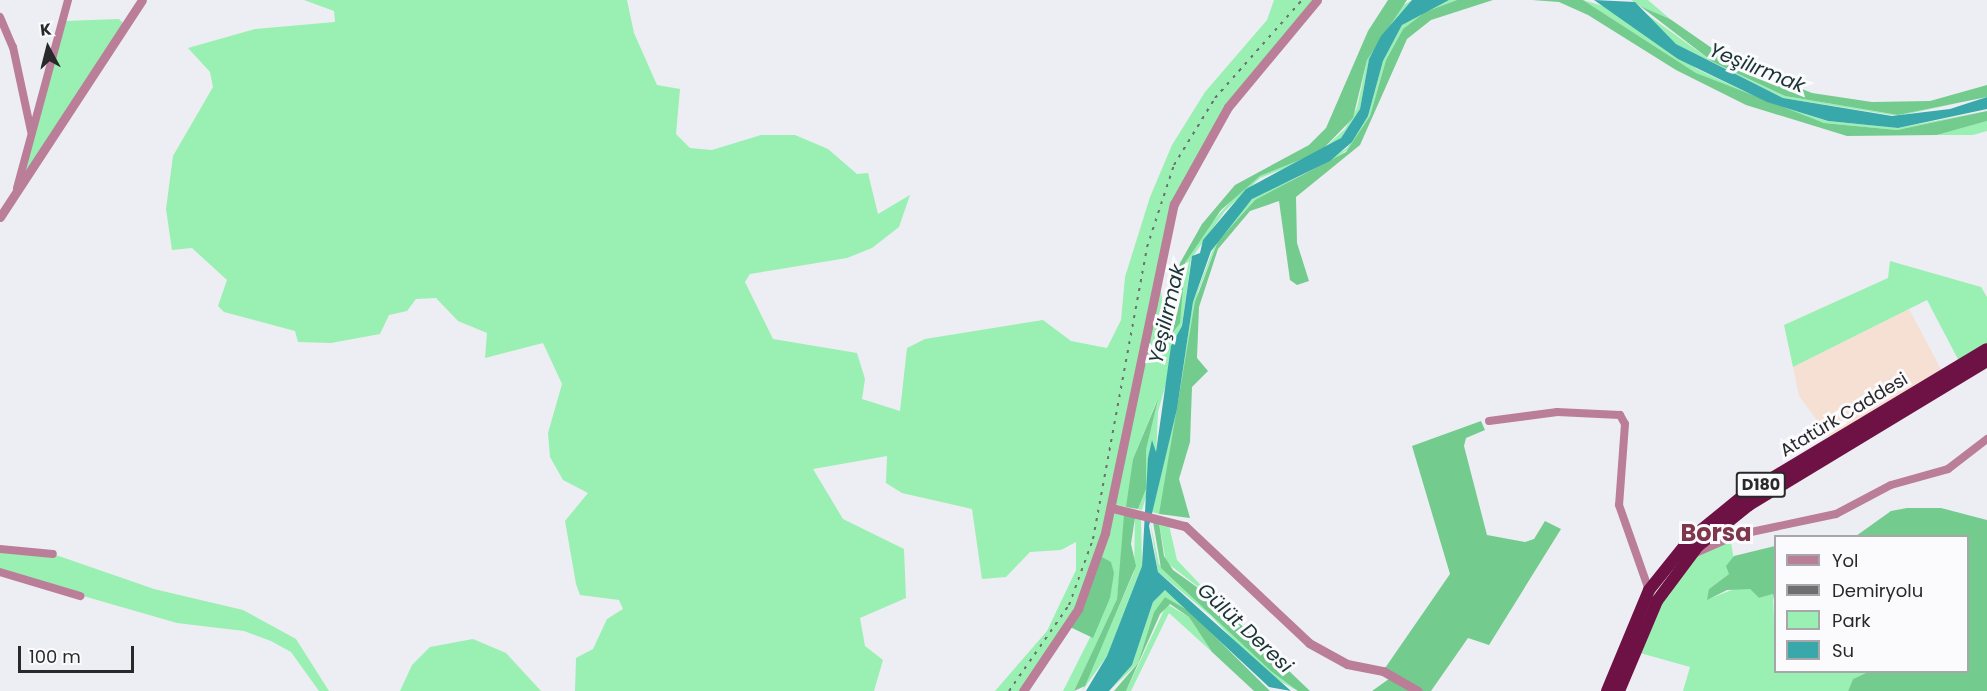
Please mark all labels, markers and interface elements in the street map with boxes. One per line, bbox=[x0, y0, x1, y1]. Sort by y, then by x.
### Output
north arrow bbox=[18, 18, 78, 78]
text: K bbox=[39, 18, 53, 42]
water label: Yeşilırmak bbox=[1706, 38, 1808, 98]
water label: Yeşilırmak bbox=[1144, 262, 1190, 366]
street label: Atatürk Caddesi bbox=[1776, 368, 1912, 462]
road number: D180 bbox=[1736, 472, 1786, 498]
district label: Borsa bbox=[1680, 519, 1752, 547]
legend bbox=[1774, 535, 1969, 673]
text: Yol bbox=[1832, 548, 1858, 573]
water label: Gülüt Deresi bbox=[1193, 578, 1297, 678]
text: Demiryolu bbox=[1832, 578, 1923, 603]
text: Park bbox=[1832, 608, 1871, 633]
scale bar bbox=[21, 634, 136, 672]
text: Su bbox=[1832, 638, 1854, 663]
text: 100 m bbox=[29, 644, 81, 669]

